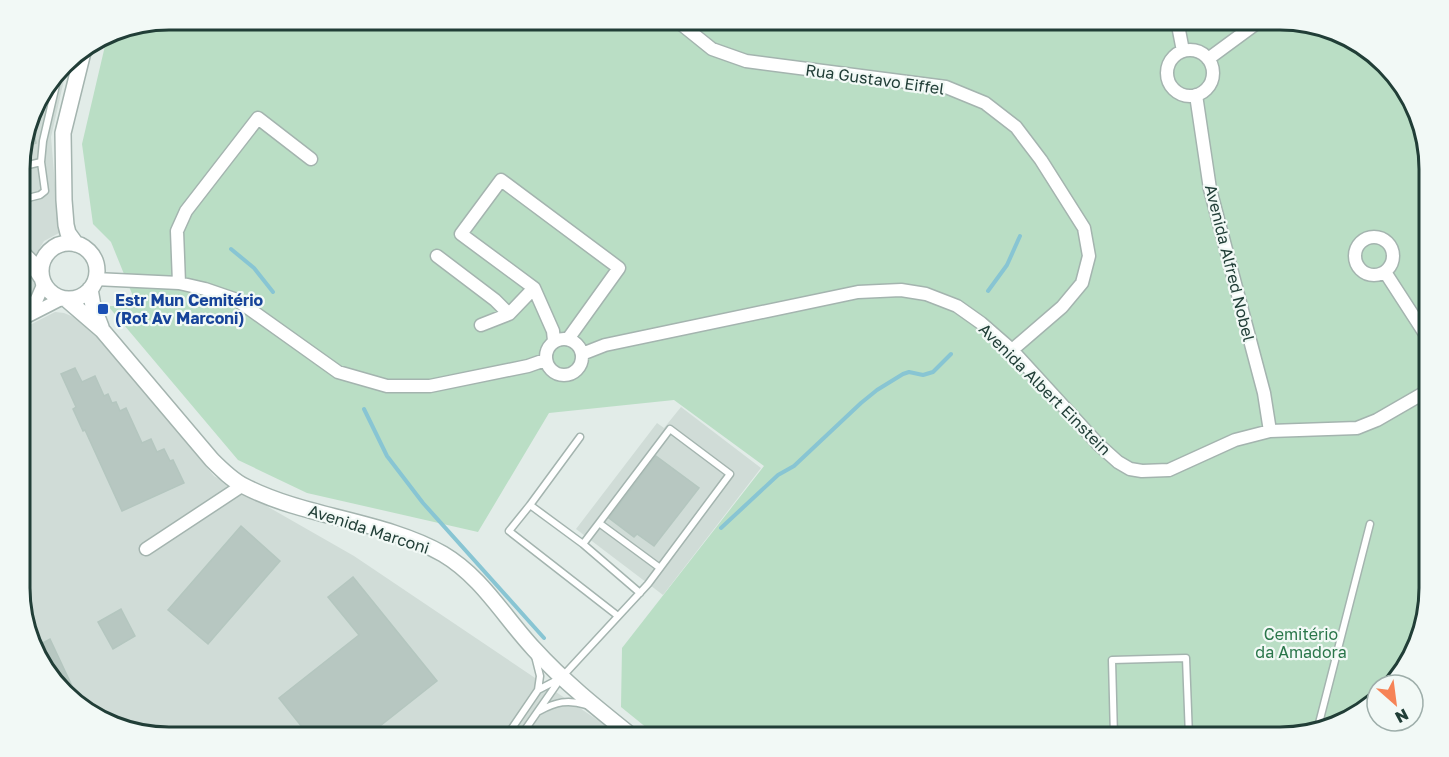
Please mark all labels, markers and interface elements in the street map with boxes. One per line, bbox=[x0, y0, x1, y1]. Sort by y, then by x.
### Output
street label: Rua Gustavo Eiffel bbox=[804, 59, 946, 99]
street label: Avenida Alfred Nobel bbox=[1201, 183, 1259, 343]
place label: Estr Mun Cemitério (Rot Av Marconi) bbox=[115, 290, 264, 328]
marker: Estr Mun Cemitério (Rot Av Marconi) bbox=[96, 302, 110, 316]
street label: Avenida Albert Einstein bbox=[975, 319, 1115, 459]
street label: Avenida Marconi bbox=[306, 500, 432, 558]
park label: Cemitério da Amadora bbox=[1255, 624, 1347, 662]
north arrow bbox=[1365, 673, 1425, 733]
text: N bbox=[1392, 705, 1412, 728]

